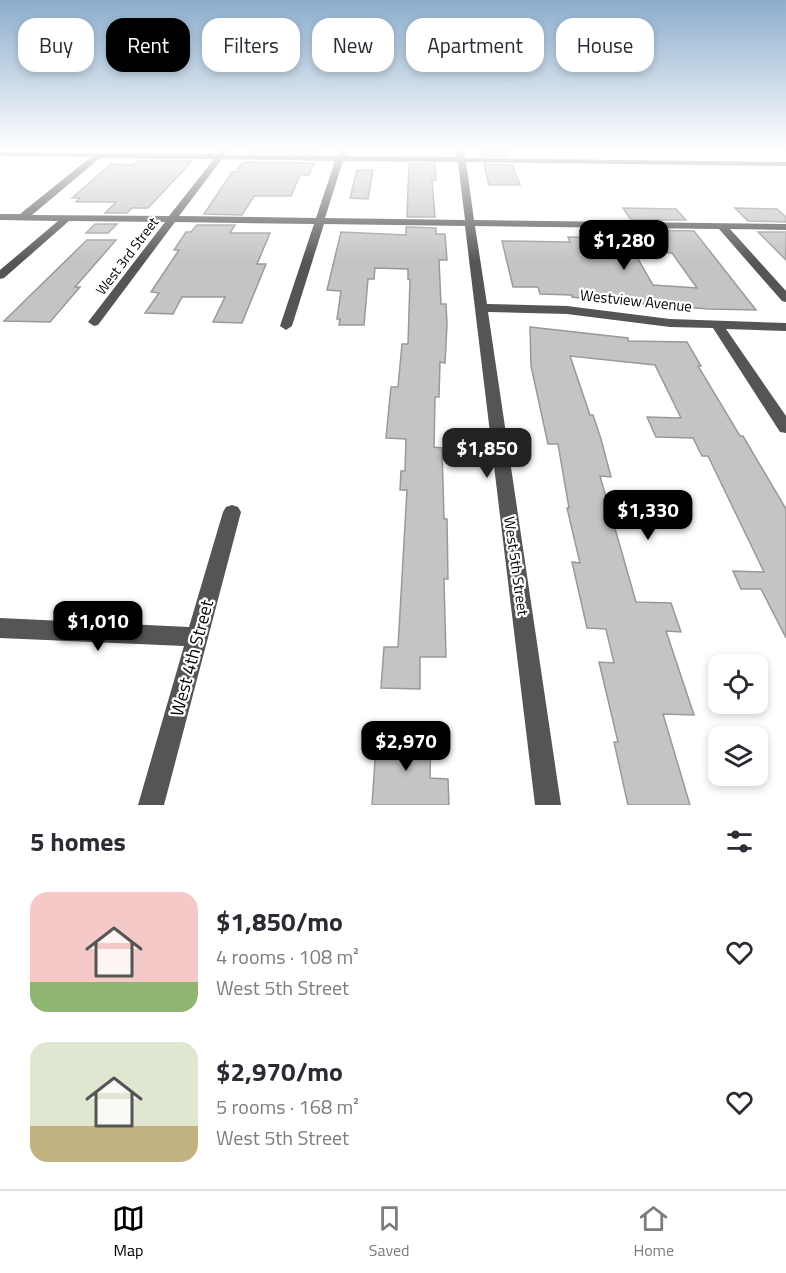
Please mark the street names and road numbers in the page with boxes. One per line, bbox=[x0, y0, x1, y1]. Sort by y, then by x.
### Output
street label: West 3rd Street bbox=[90, 212, 163, 299]
street label: Westview Avenue bbox=[579, 283, 693, 318]
street label: West 5th Street bbox=[498, 515, 535, 618]
street label: West 4th Street bbox=[163, 596, 220, 719]

